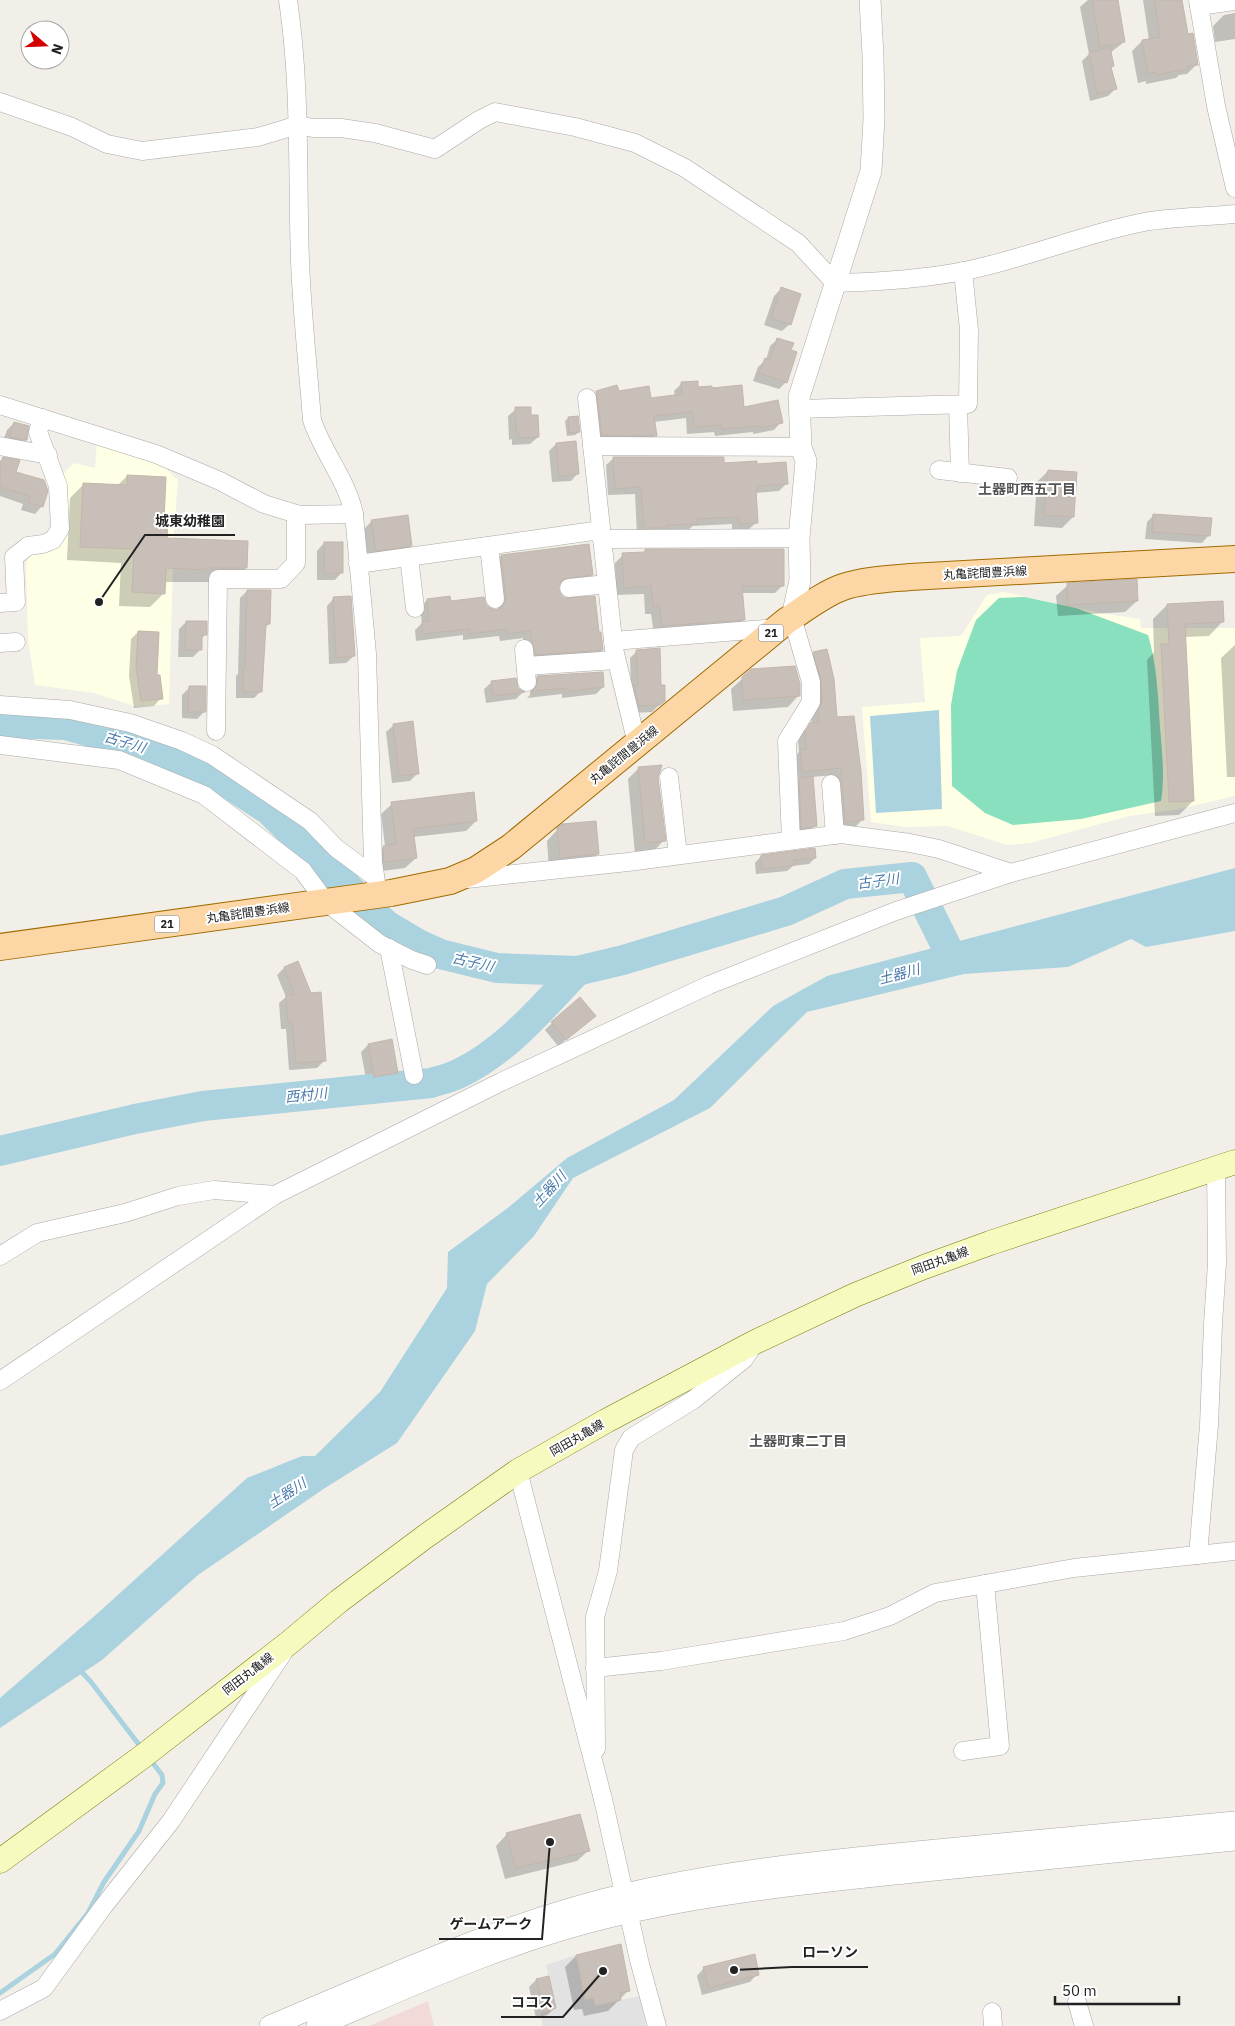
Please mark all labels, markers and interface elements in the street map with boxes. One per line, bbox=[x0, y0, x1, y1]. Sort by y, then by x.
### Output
north arrow bbox=[20, 20, 70, 70]
text: N bbox=[47, 42, 67, 57]
district label: 土器町西五丁目 bbox=[978, 480, 1076, 498]
callout: 城東幼稚園 bbox=[145, 506, 235, 535]
text: 城東幼稚園 bbox=[155, 512, 225, 530]
street label: 丸亀詫間豊浜線 bbox=[943, 563, 1027, 582]
road number: 21 bbox=[758, 624, 784, 641]
street label: 丸亀詫間豊浜線 bbox=[586, 722, 661, 787]
water label: 古子川 bbox=[102, 727, 150, 757]
water label: 古子川 bbox=[856, 869, 902, 892]
street label: 丸亀詫間豊浜線 bbox=[205, 899, 291, 926]
road number: 21 bbox=[154, 916, 180, 932]
water label: 古子川 bbox=[451, 949, 497, 976]
water label: 土器川 bbox=[876, 959, 924, 988]
water label: 西村川 bbox=[284, 1084, 330, 1106]
water label: 土器川 bbox=[528, 1166, 571, 1211]
street label: 岡田丸亀線 bbox=[909, 1243, 971, 1278]
street label: 岡田丸亀線 bbox=[547, 1416, 606, 1459]
district label: 土器町東二丁目 bbox=[749, 1432, 847, 1450]
water label: 土器川 bbox=[264, 1473, 311, 1512]
street label: 岡田丸亀線 bbox=[219, 1649, 276, 1698]
callout: ゲームアーク bbox=[439, 1910, 542, 1939]
text: ゲームアーク bbox=[450, 1915, 532, 1933]
callout: ローソン bbox=[792, 1938, 868, 1967]
text: ローソン bbox=[802, 1943, 858, 1961]
scale bar bbox=[1055, 1974, 1179, 2006]
text: 50 m bbox=[1062, 1981, 1097, 2000]
callout: ココス bbox=[501, 1988, 563, 2017]
text: ココス bbox=[511, 1993, 553, 2011]

